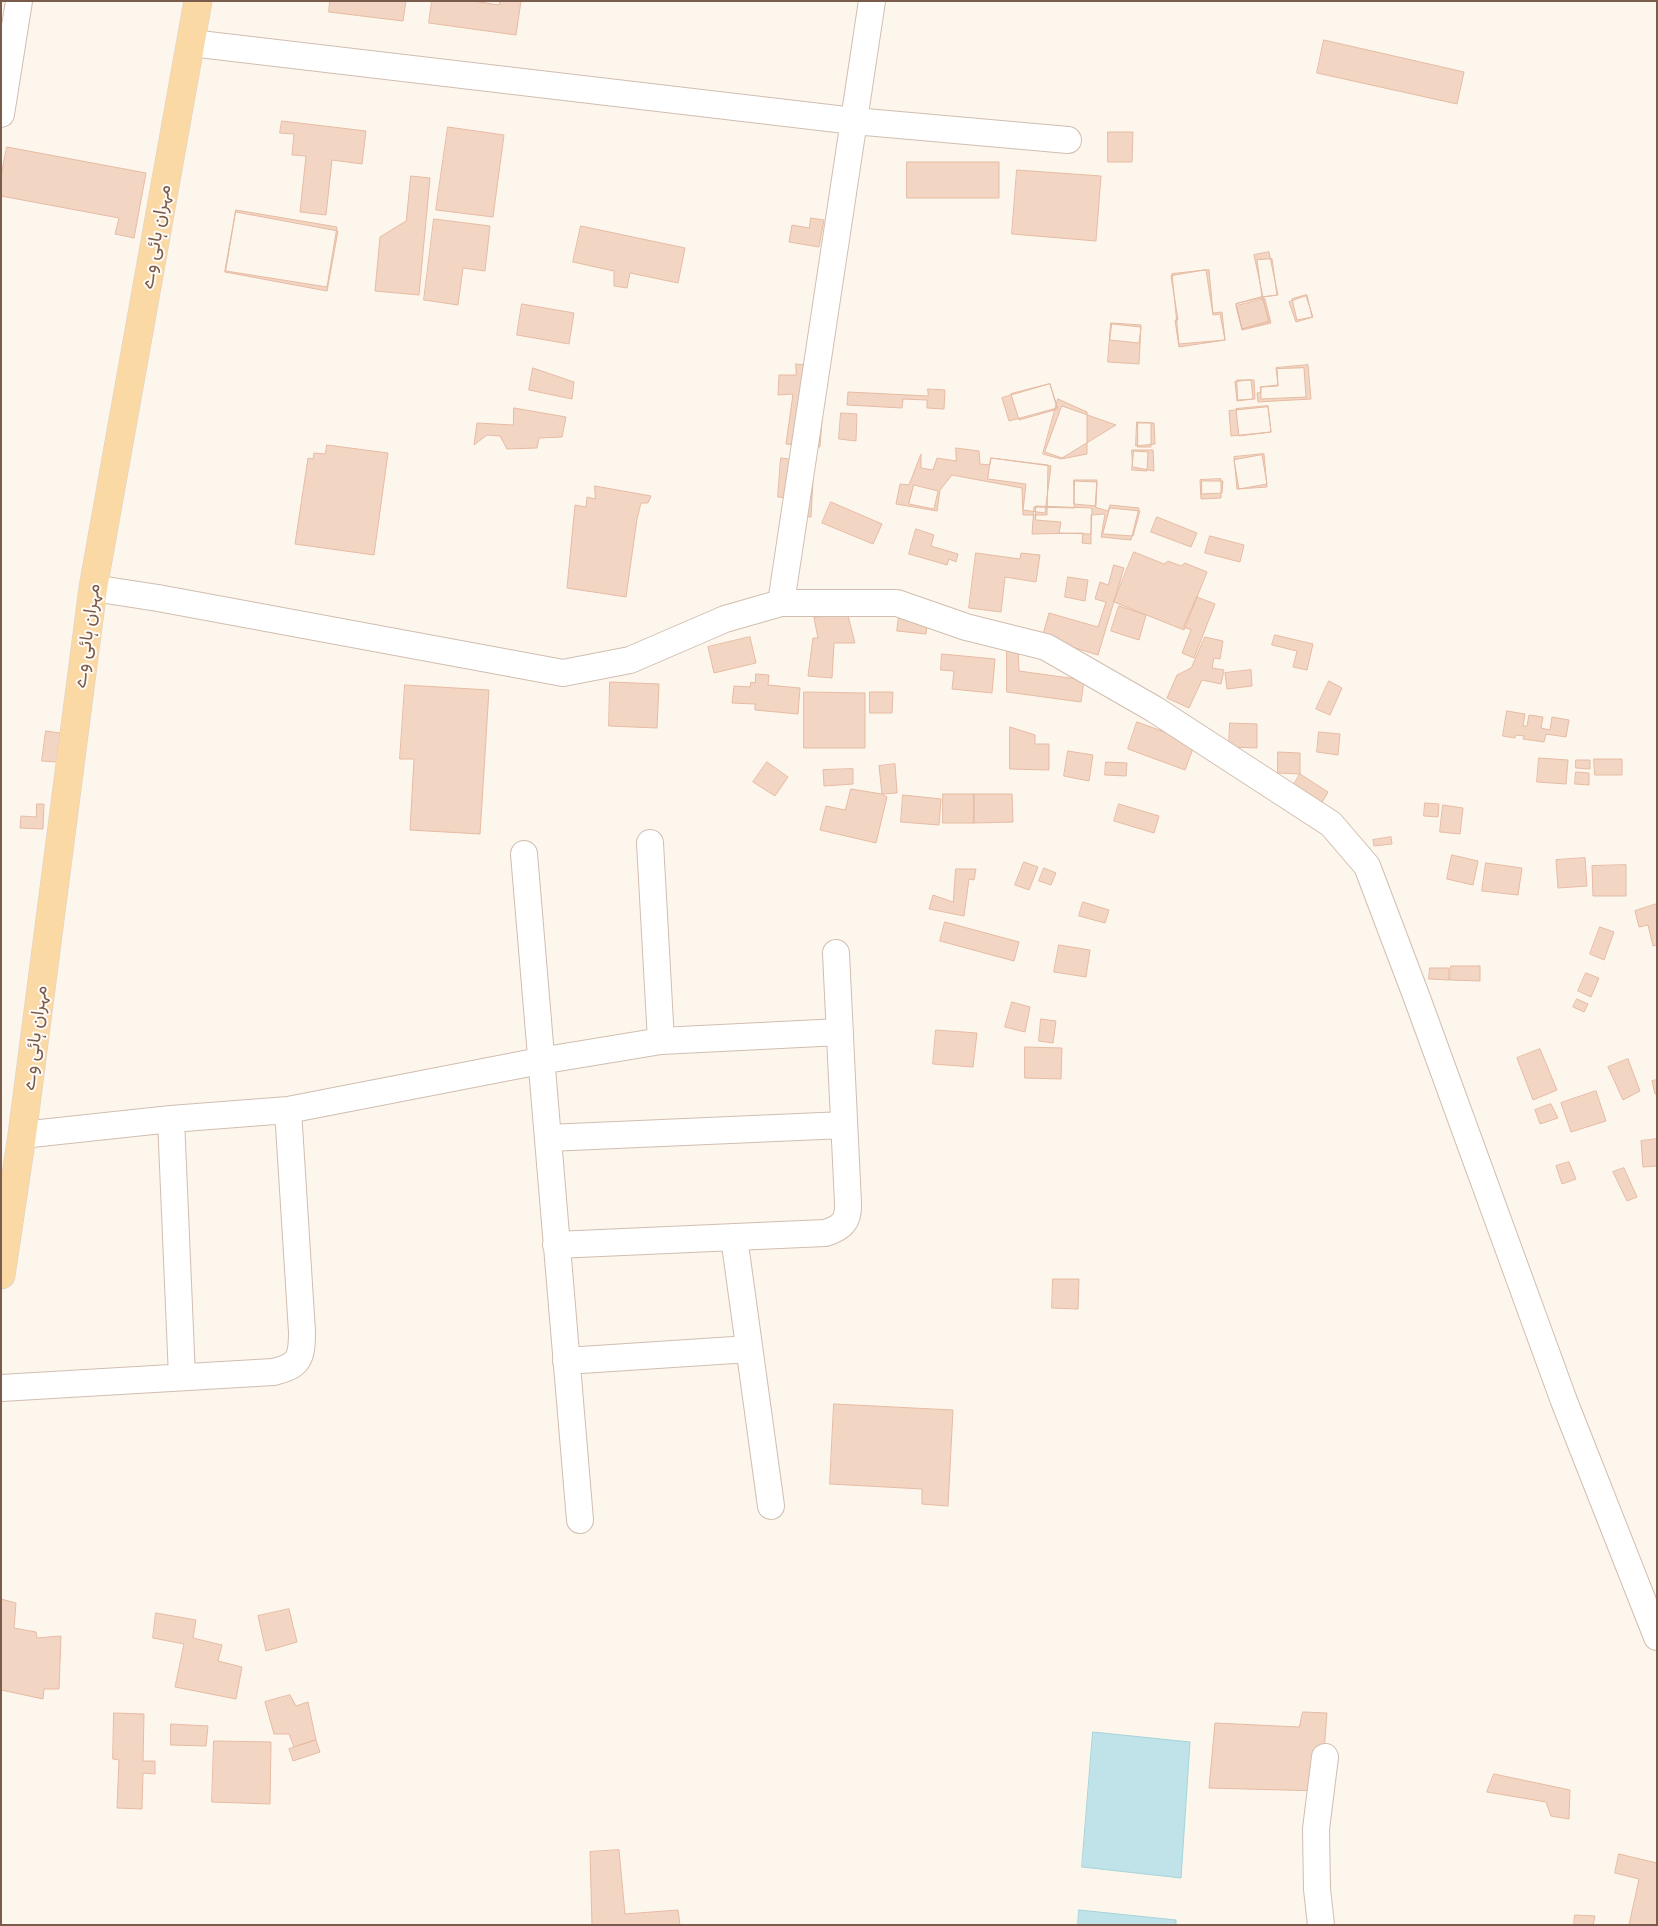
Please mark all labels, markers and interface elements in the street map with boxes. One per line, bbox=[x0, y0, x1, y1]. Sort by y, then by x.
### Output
street label: مہران ہائی وے bbox=[136, 183, 176, 291]
street label: مہران ہائی وے bbox=[68, 582, 106, 690]
street label: مہران ہائی وے bbox=[17, 984, 53, 1092]

